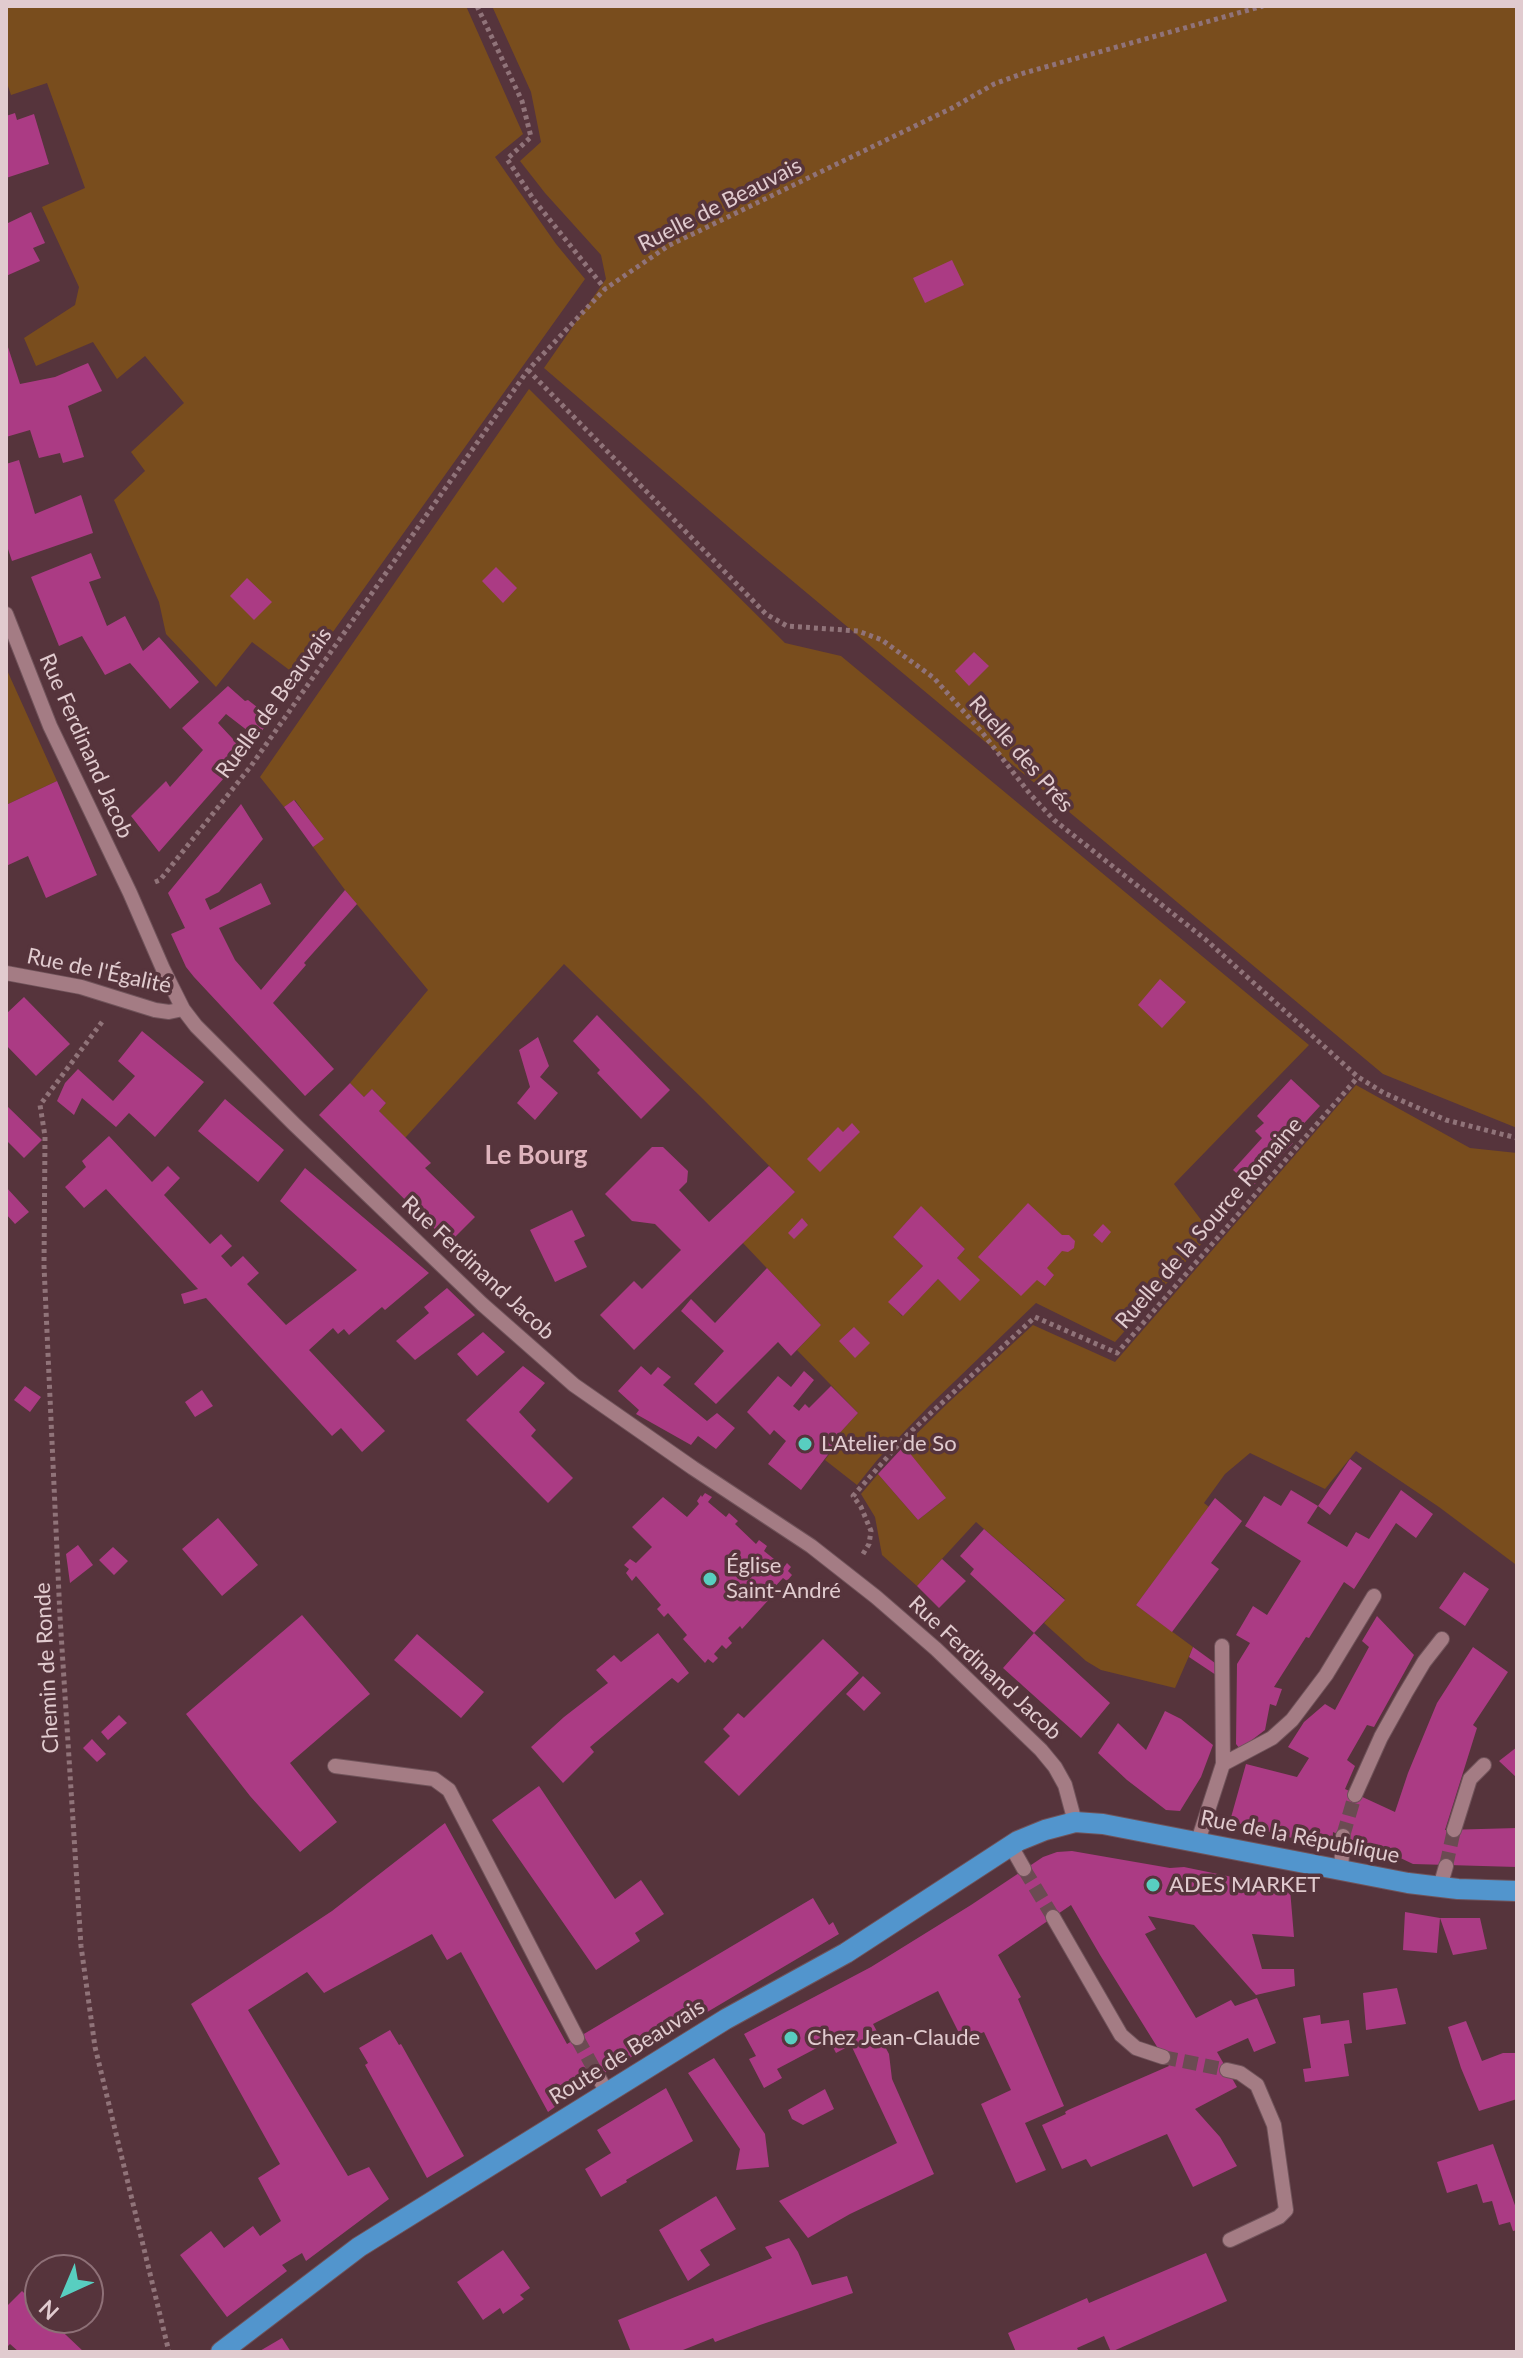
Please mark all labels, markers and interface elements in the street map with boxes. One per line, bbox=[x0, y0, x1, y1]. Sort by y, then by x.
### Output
street label: Ruelle de Beauvais bbox=[634, 152, 806, 258]
street label: Ruelle de Beauvais bbox=[210, 622, 338, 784]
street label: Rue Ferdinand Jacob bbox=[33, 650, 139, 842]
street label: Ruelle des Prés bbox=[963, 690, 1079, 818]
street label: Rue de l'Égalité bbox=[24, 943, 174, 999]
street label: Ruelle de la Source Romaine bbox=[1110, 1112, 1308, 1334]
district label: Le Bourg bbox=[485, 1140, 587, 1172]
street label: Rue Ferdinand Jacob bbox=[396, 1190, 560, 1346]
place label: L'Atelier de So bbox=[821, 1431, 957, 1457]
marker: L'Atelier de So bbox=[796, 1435, 814, 1453]
place label: Église Saint-André bbox=[726, 1553, 841, 1604]
marker: Église Saint-André bbox=[701, 1570, 719, 1588]
street label: Chemin de Ronde bbox=[29, 1582, 65, 1754]
street label: Rue Ferdinand Jacob bbox=[903, 1590, 1067, 1746]
street label: Rue de la République bbox=[1198, 1805, 1402, 1869]
place label: ADES MARKET bbox=[1169, 1872, 1320, 1898]
marker: ADES MARKET bbox=[1144, 1876, 1162, 1894]
street label: Route de Beauvais bbox=[544, 1994, 710, 2110]
place label: Chez Jean-Claude bbox=[807, 2025, 980, 2051]
marker: Chez Jean-Claude bbox=[782, 2029, 800, 2047]
north arrow bbox=[24, 2254, 104, 2334]
text: N bbox=[33, 2295, 64, 2326]

